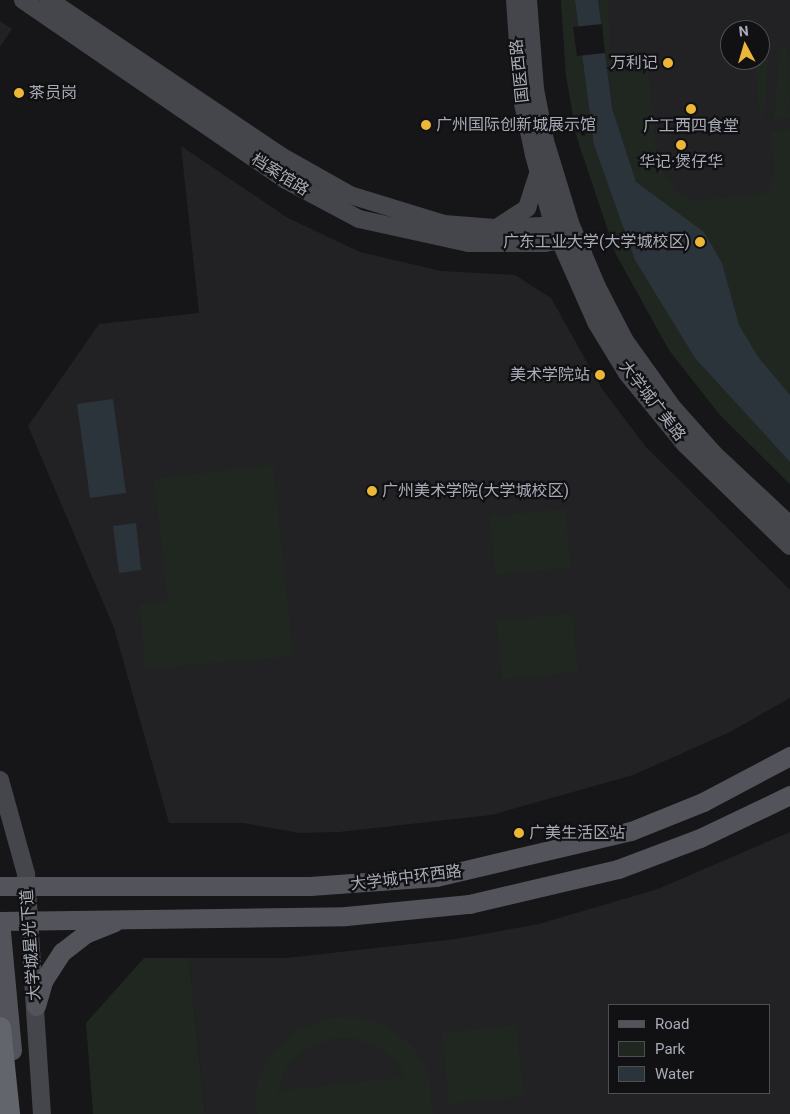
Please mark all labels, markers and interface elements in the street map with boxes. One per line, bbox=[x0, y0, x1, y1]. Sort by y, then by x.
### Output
north arrow bbox=[720, 20, 770, 70]
text: N bbox=[738, 23, 749, 40]
street label: 国医西路 bbox=[507, 38, 533, 104]
place label: 万利记 bbox=[610, 53, 658, 73]
marker: 万利记 bbox=[662, 57, 674, 69]
place label: 茶员岗 bbox=[29, 83, 77, 103]
marker: 茶员岗 bbox=[13, 87, 25, 99]
marker: 广工西四食堂 bbox=[685, 103, 697, 115]
place label: 广州国际创新城展示馆 bbox=[436, 115, 596, 135]
place label: 广工西四食堂 bbox=[643, 116, 739, 136]
marker: 广州国际创新城展示馆 bbox=[420, 119, 432, 131]
marker: 华记·煲仔华 bbox=[675, 139, 687, 151]
street label: 档案馆路 bbox=[248, 150, 312, 200]
place label: 华记·煲仔华 bbox=[639, 152, 723, 172]
place label: 广东工业大学(大学城校区) bbox=[503, 232, 690, 252]
marker: 广东工业大学(大学城校区) bbox=[694, 236, 706, 248]
street label: 大学城广美路 bbox=[615, 357, 689, 445]
place label: 美术学院站 bbox=[510, 365, 590, 385]
marker: 美术学院站 bbox=[594, 369, 606, 381]
place label: 广州美术学院(大学城校区) bbox=[382, 481, 569, 501]
marker: 广州美术学院(大学城校区) bbox=[366, 485, 378, 497]
place label: 广美生活区站 bbox=[529, 823, 625, 843]
marker: 广美生活区站 bbox=[513, 827, 525, 839]
street label: 大学城中环西路 bbox=[349, 862, 463, 894]
street label: 大学城星光下道 bbox=[18, 888, 44, 1002]
legend bbox=[608, 1004, 770, 1094]
text: Road bbox=[655, 1015, 689, 1033]
text: Park bbox=[655, 1040, 685, 1058]
text: Water bbox=[655, 1065, 694, 1083]

